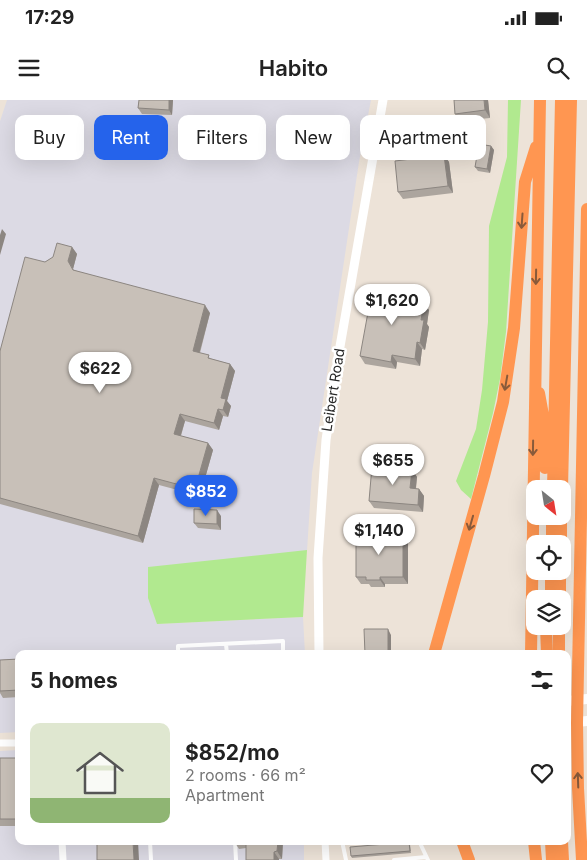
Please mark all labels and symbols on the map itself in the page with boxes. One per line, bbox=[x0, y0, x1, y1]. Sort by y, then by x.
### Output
one-way arrow bbox=[517, 213, 526, 229]
one-way arrow bbox=[531, 268, 541, 284]
pin: $1,620 bbox=[351, 284, 433, 326]
street label: Leibert Road bbox=[318, 347, 347, 433]
pin: $622 bbox=[70, 352, 130, 394]
one-way arrow bbox=[501, 375, 511, 391]
one-way arrow bbox=[528, 440, 538, 456]
pin: $655 bbox=[363, 444, 423, 486]
pin: $852 bbox=[176, 474, 236, 517]
north arrow bbox=[526, 480, 571, 525]
pin: $1,140 bbox=[338, 514, 420, 556]
one-way arrow bbox=[465, 514, 475, 530]
one-way arrow bbox=[573, 773, 582, 789]

